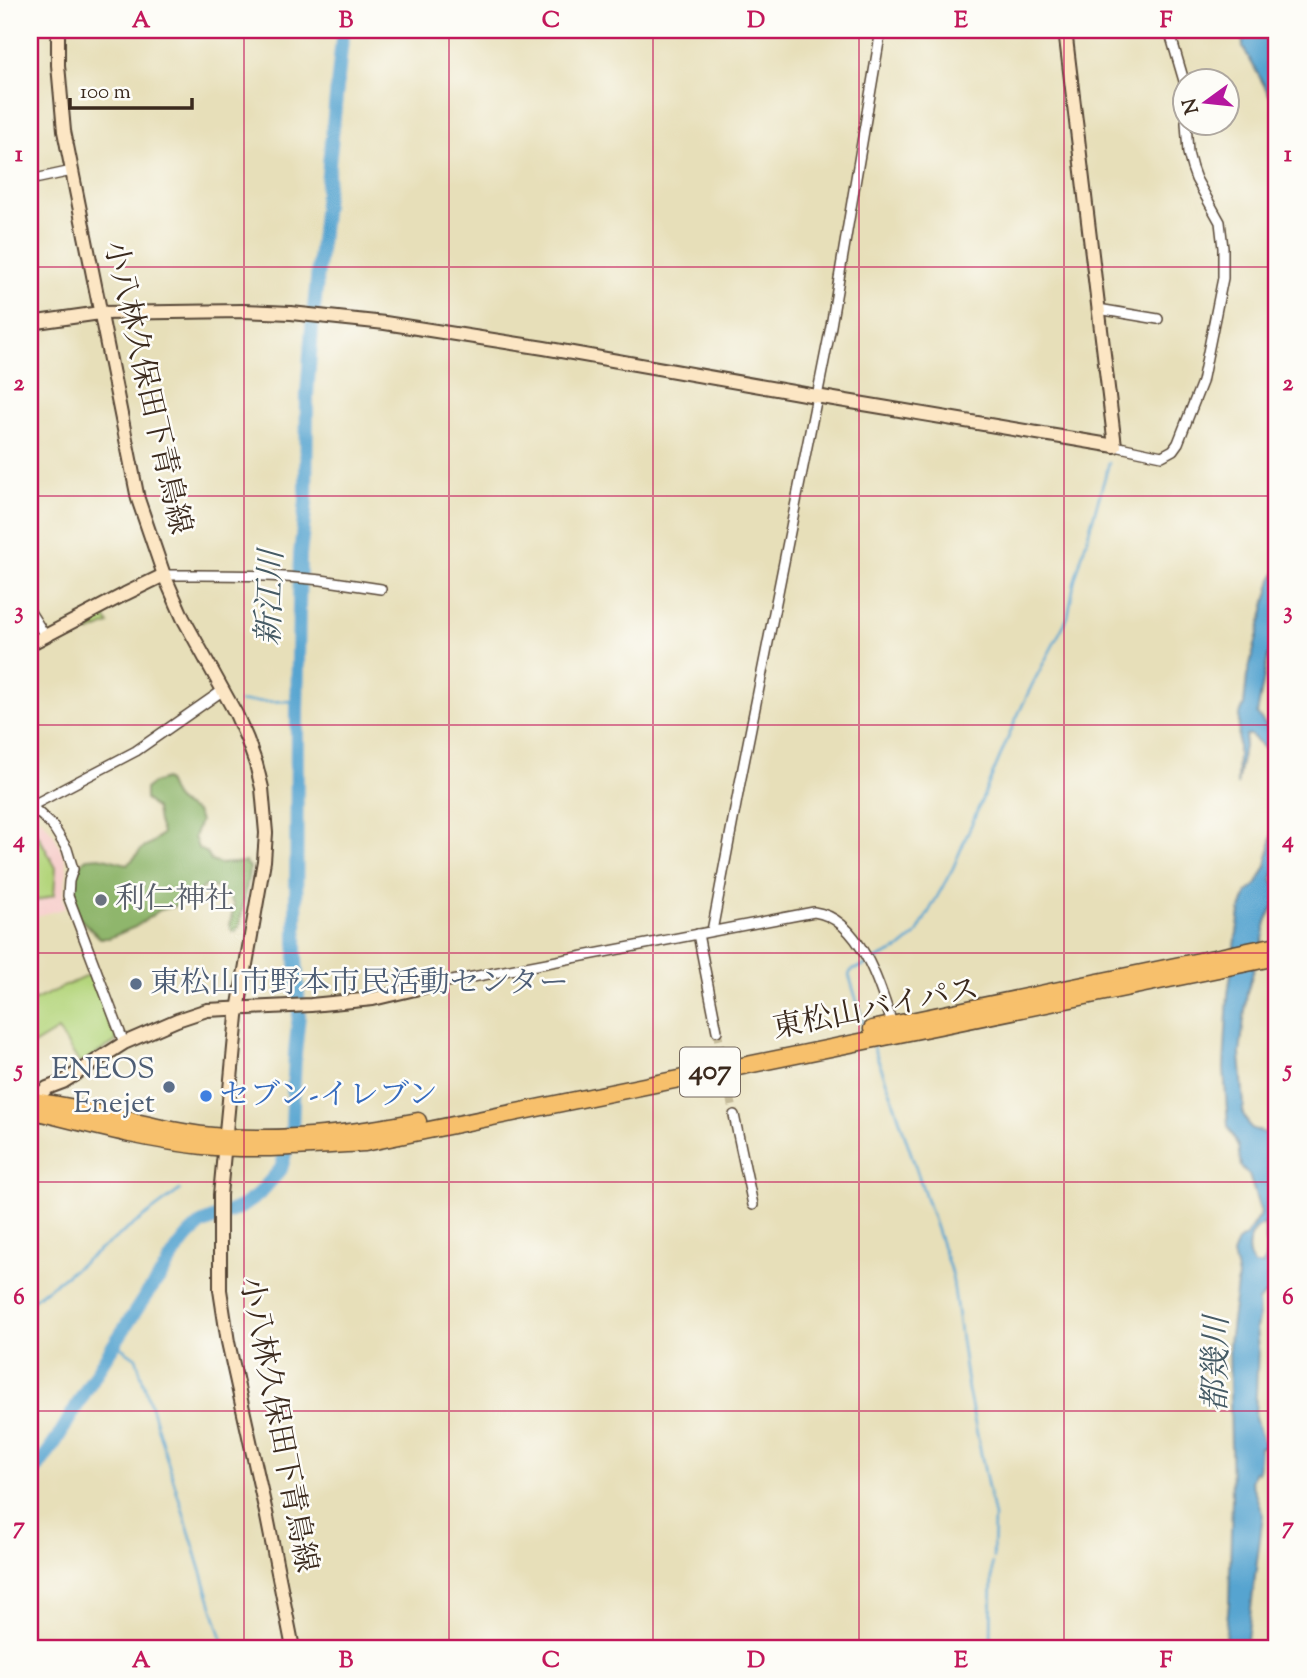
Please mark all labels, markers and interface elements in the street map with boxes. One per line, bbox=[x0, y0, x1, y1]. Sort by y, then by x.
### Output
text: A bbox=[132, 5, 151, 38]
text: B bbox=[339, 5, 354, 38]
text: C bbox=[542, 5, 560, 38]
text: D bbox=[747, 5, 765, 38]
text: E bbox=[954, 5, 968, 38]
text: F bbox=[1160, 5, 1173, 38]
scale bar bbox=[70, 66, 192, 110]
north arrow bbox=[1170, 66, 1240, 136]
text: 100 m bbox=[80, 78, 131, 108]
text: N bbox=[1177, 95, 1207, 117]
text: 1 bbox=[15, 139, 23, 172]
text: 1 bbox=[1284, 139, 1292, 172]
street label: 小八林久保田下青鳥線 bbox=[91, 237, 201, 539]
text: 2 bbox=[14, 368, 25, 401]
text: 2 bbox=[1283, 368, 1294, 401]
water label: 新江川 bbox=[247, 546, 297, 647]
text: 3 bbox=[14, 596, 24, 629]
text: 3 bbox=[1283, 596, 1293, 629]
text: 4 bbox=[12, 825, 25, 858]
text: 4 bbox=[1281, 825, 1294, 858]
place label: 利仁神社 bbox=[115, 879, 235, 922]
marker: 利仁神社 bbox=[93, 892, 109, 908]
place label: 東松山市野本市民活動センター bbox=[150, 963, 569, 1006]
street label: 東松山バイパス bbox=[769, 969, 983, 1051]
marker: 東松山市野本市民活動センター bbox=[128, 976, 144, 992]
road number: 407 bbox=[680, 1048, 740, 1096]
place label: ENEOS Enejet bbox=[51, 1049, 155, 1126]
text: 5 bbox=[13, 1054, 23, 1087]
text: 5 bbox=[1282, 1054, 1292, 1087]
place label: セブン-イレブン bbox=[220, 1075, 438, 1118]
marker: ENEOS Enejet bbox=[161, 1079, 177, 1095]
marker: セブン-イレブン bbox=[198, 1088, 214, 1104]
street label: 小八林久保田下青鳥線 bbox=[227, 1274, 327, 1576]
text: 6 bbox=[13, 1282, 25, 1315]
text: 6 bbox=[1282, 1282, 1294, 1315]
water label: 都幾川 bbox=[1194, 1313, 1242, 1412]
text: 7 bbox=[13, 1511, 25, 1544]
text: 7 bbox=[1282, 1511, 1294, 1544]
text: A bbox=[132, 1645, 151, 1678]
text: B bbox=[339, 1645, 354, 1678]
text: C bbox=[542, 1645, 560, 1678]
text: D bbox=[747, 1645, 765, 1678]
text: E bbox=[954, 1645, 968, 1678]
text: F bbox=[1160, 1645, 1173, 1678]

